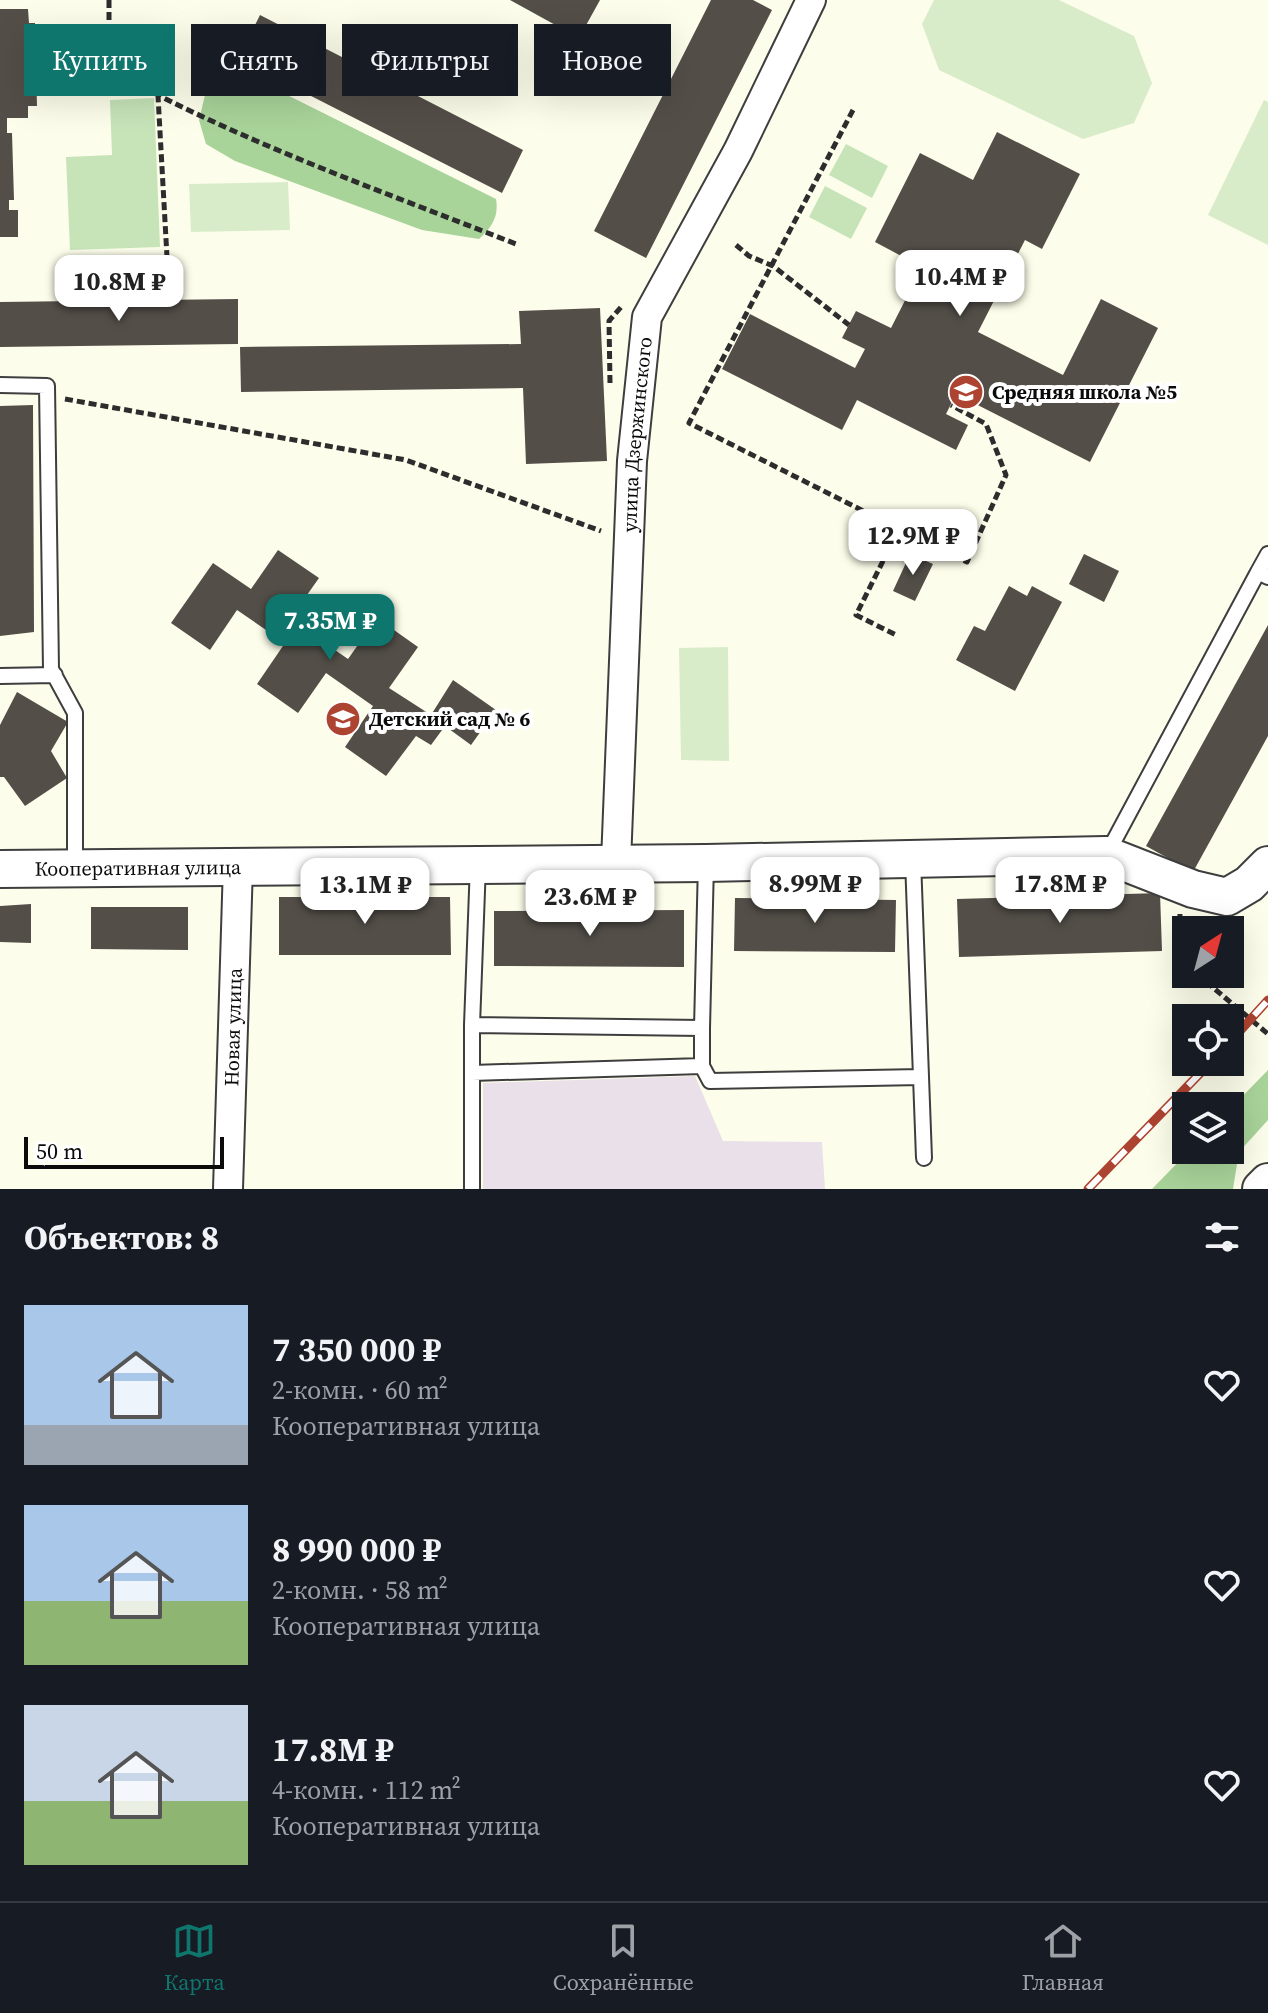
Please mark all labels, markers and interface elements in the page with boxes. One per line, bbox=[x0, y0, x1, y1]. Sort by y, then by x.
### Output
chip: Купить bbox=[24, 24, 175, 96]
chip: Снять bbox=[191, 24, 326, 96]
chip: Фильтры bbox=[342, 24, 518, 96]
chip: Новое bbox=[534, 24, 671, 96]
pin: 10.4M ₽ bbox=[886, 250, 1034, 318]
pin: 10.8M ₽ bbox=[45, 255, 193, 323]
text: 10.4M ₽ bbox=[913, 258, 1007, 294]
text: 10.8M ₽ bbox=[72, 263, 166, 299]
street label: улица Дзержинского bbox=[615, 335, 659, 533]
school or university icon: Средняя школа №5 bbox=[947, 373, 985, 411]
place label: Средняя школа №5 bbox=[992, 378, 1177, 406]
pin: 12.9M ₽ bbox=[839, 509, 987, 577]
text: 12.9M ₽ bbox=[866, 517, 960, 553]
pin: 7.35M ₽ bbox=[256, 594, 404, 662]
text: 7.35M ₽ bbox=[283, 602, 377, 638]
school or university icon: Детский сад № 6 bbox=[324, 700, 362, 738]
place label: Детский сад № 6 bbox=[369, 705, 531, 733]
street label: Кооперативная улица bbox=[35, 853, 242, 883]
pin: 8.99M ₽ bbox=[741, 857, 889, 925]
pin: 17.8M ₽ bbox=[986, 857, 1134, 925]
pin: 13.1M ₽ bbox=[291, 858, 439, 926]
text: 8.99M ₽ bbox=[768, 865, 862, 901]
text: 17.8M ₽ bbox=[1013, 865, 1107, 901]
text: 13.1M ₽ bbox=[318, 866, 412, 902]
pin: 23.6M ₽ bbox=[516, 870, 664, 938]
text: 23.6M ₽ bbox=[543, 878, 637, 914]
north arrow bbox=[1172, 916, 1244, 988]
map controls bbox=[1172, 916, 1244, 1164]
street label: Новая улица bbox=[217, 967, 249, 1087]
button: locate bbox=[1172, 1004, 1244, 1076]
button: layers bbox=[1172, 1092, 1244, 1164]
scale bar bbox=[24, 1133, 224, 1169]
text: 50 m bbox=[36, 1136, 83, 1166]
text: Объектов: 8 bbox=[24, 1214, 219, 1260]
icon: filters bbox=[1200, 1215, 1244, 1259]
text: 7 350 000 ₽ bbox=[272, 1326, 441, 1372]
icon: home bbox=[88, 1337, 184, 1433]
icon: heart bbox=[1200, 1363, 1244, 1407]
text: 2-комн. · 60 m² bbox=[272, 1372, 448, 1408]
text: Кооперативная улица bbox=[272, 1408, 540, 1444]
text: 8 990 000 ₽ bbox=[272, 1526, 441, 1572]
icon: home bbox=[88, 1537, 184, 1633]
icon: heart bbox=[1200, 1563, 1244, 1607]
text: 2-комн. · 58 m² bbox=[272, 1572, 448, 1608]
text: Кооперативная улица bbox=[272, 1608, 540, 1644]
text: 17.8M ₽ bbox=[272, 1726, 394, 1772]
icon: home bbox=[88, 1737, 184, 1833]
icon: heart bbox=[1200, 1763, 1244, 1807]
text: 4-комн. · 112 m² bbox=[272, 1772, 461, 1808]
text: Кооперативная улица bbox=[272, 1808, 540, 1844]
tab: Карта bbox=[164, 1919, 225, 1997]
tab: Сохранённые bbox=[553, 1919, 694, 1997]
tab: Главная bbox=[1022, 1919, 1104, 1997]

